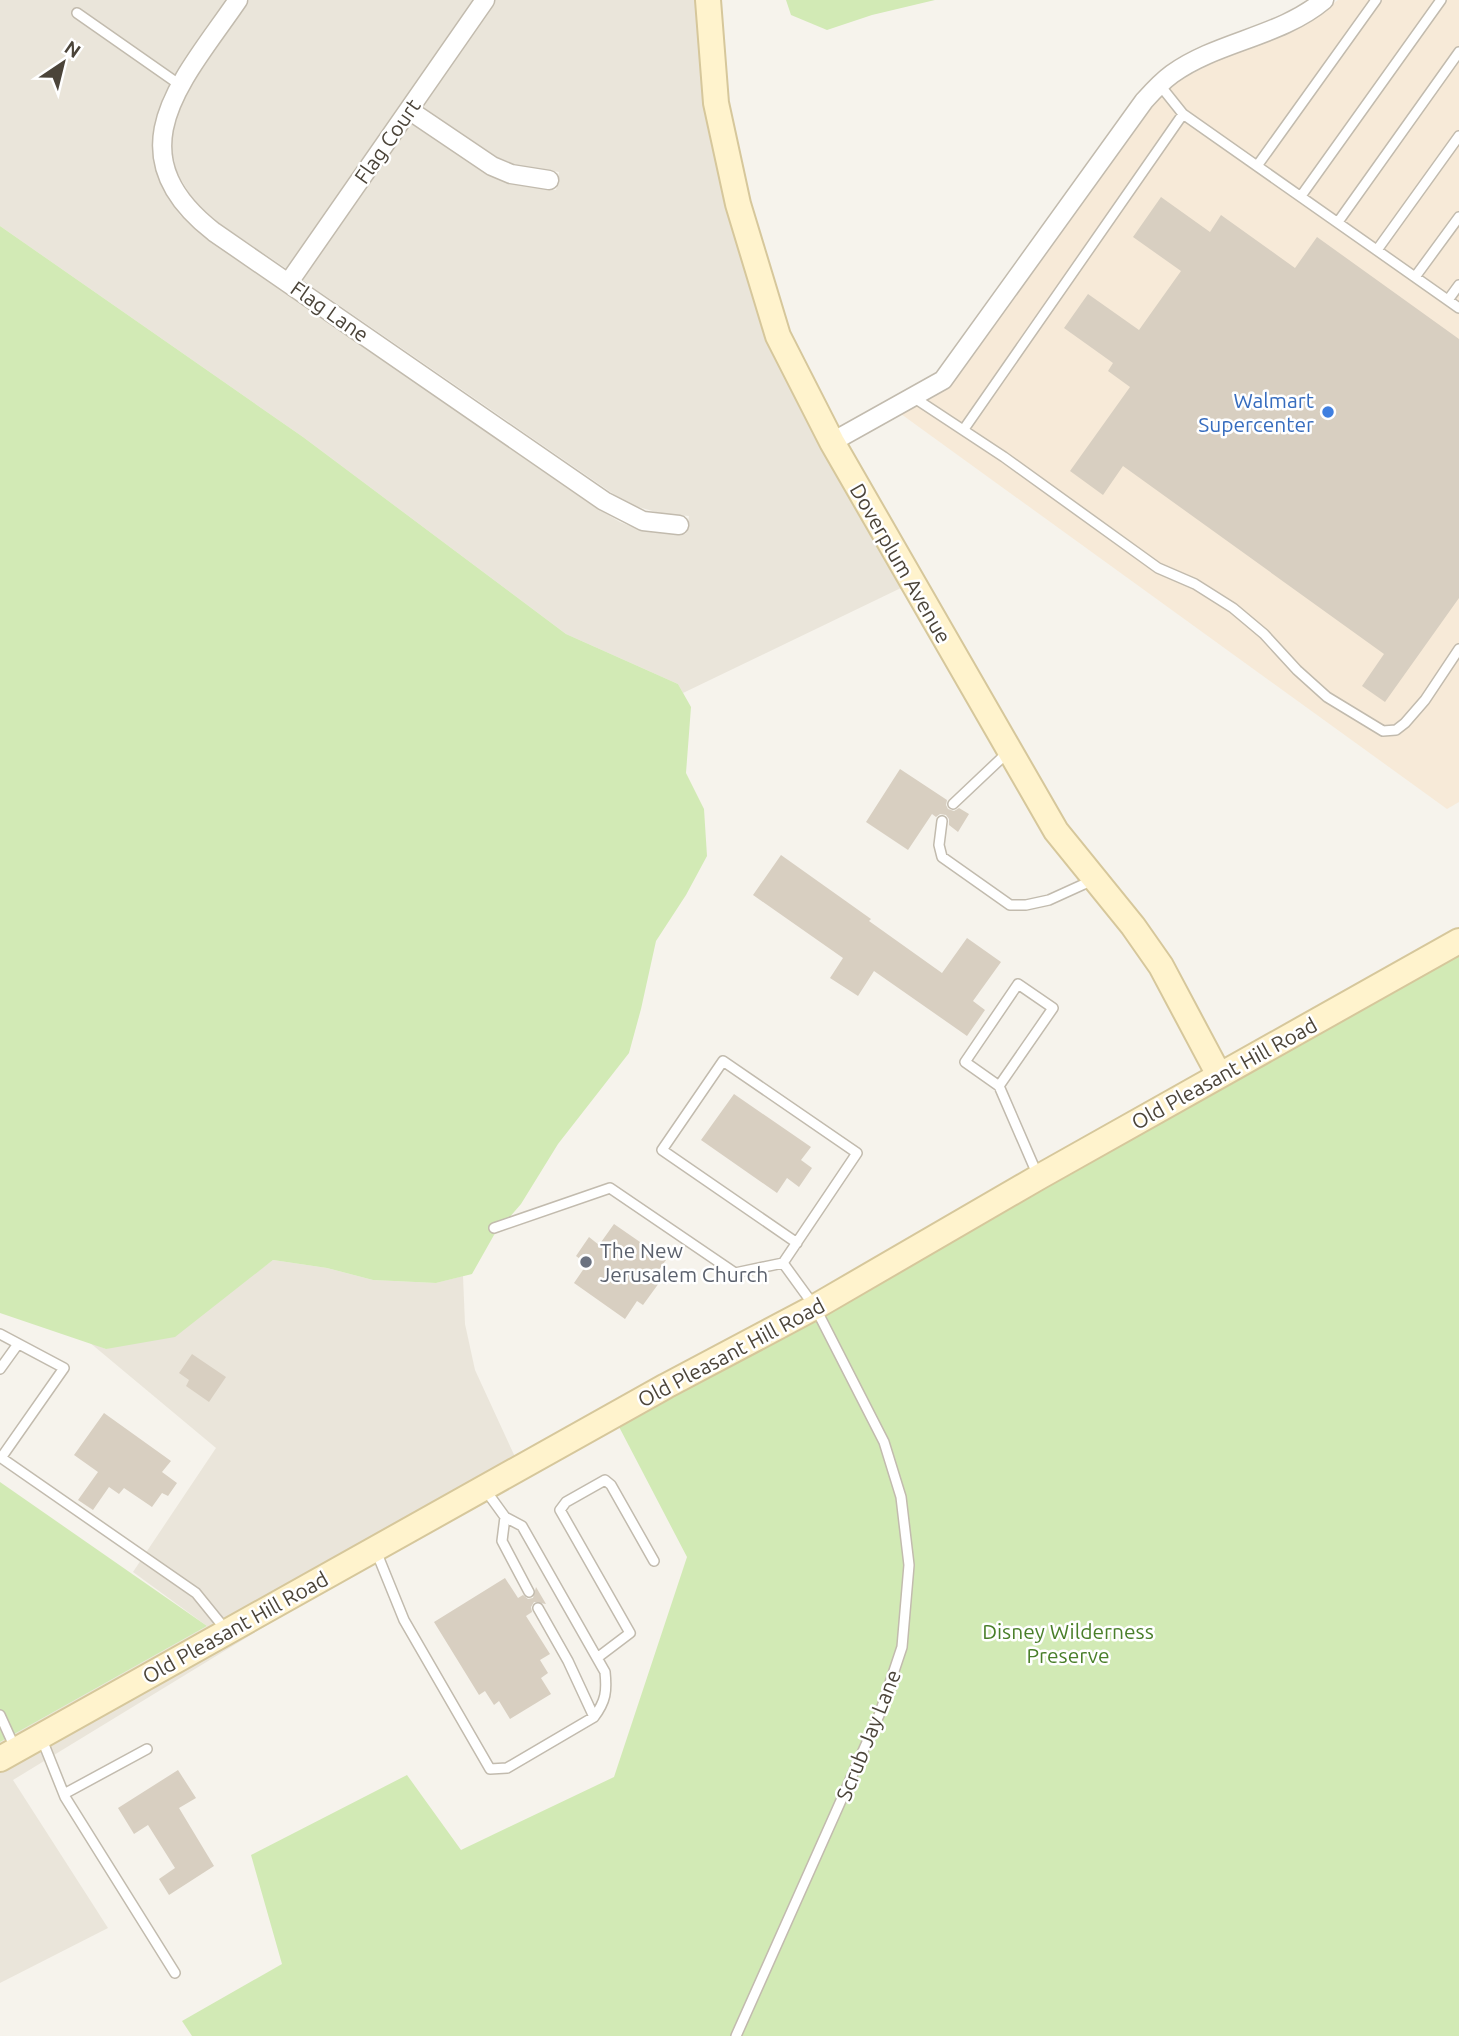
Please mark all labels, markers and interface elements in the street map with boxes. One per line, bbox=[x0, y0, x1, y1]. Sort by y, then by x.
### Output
north arrow bbox=[28, 28, 98, 98]
text: N bbox=[61, 36, 85, 62]
street label: Flag Court bbox=[349, 94, 425, 188]
street label: Flag Lane bbox=[287, 276, 373, 346]
place label: Walmart Supercenter bbox=[1198, 388, 1314, 436]
marker: Walmart Supercenter bbox=[1320, 404, 1336, 420]
street label: Doverplum Avenue bbox=[846, 479, 956, 647]
street label: Old Pleasant Hill Road bbox=[1127, 1012, 1321, 1134]
place label: The New Jerusalem Church bbox=[600, 1238, 768, 1286]
marker: The New Jerusalem Church bbox=[578, 1254, 594, 1270]
street label: Old Pleasant Hill Road bbox=[633, 1293, 829, 1411]
street label: Old Pleasant Hill Road bbox=[138, 1566, 332, 1688]
park label: Disney Wilderness Preserve bbox=[982, 1619, 1154, 1667]
street label: Scrub Jay Lane bbox=[831, 1666, 905, 1804]

